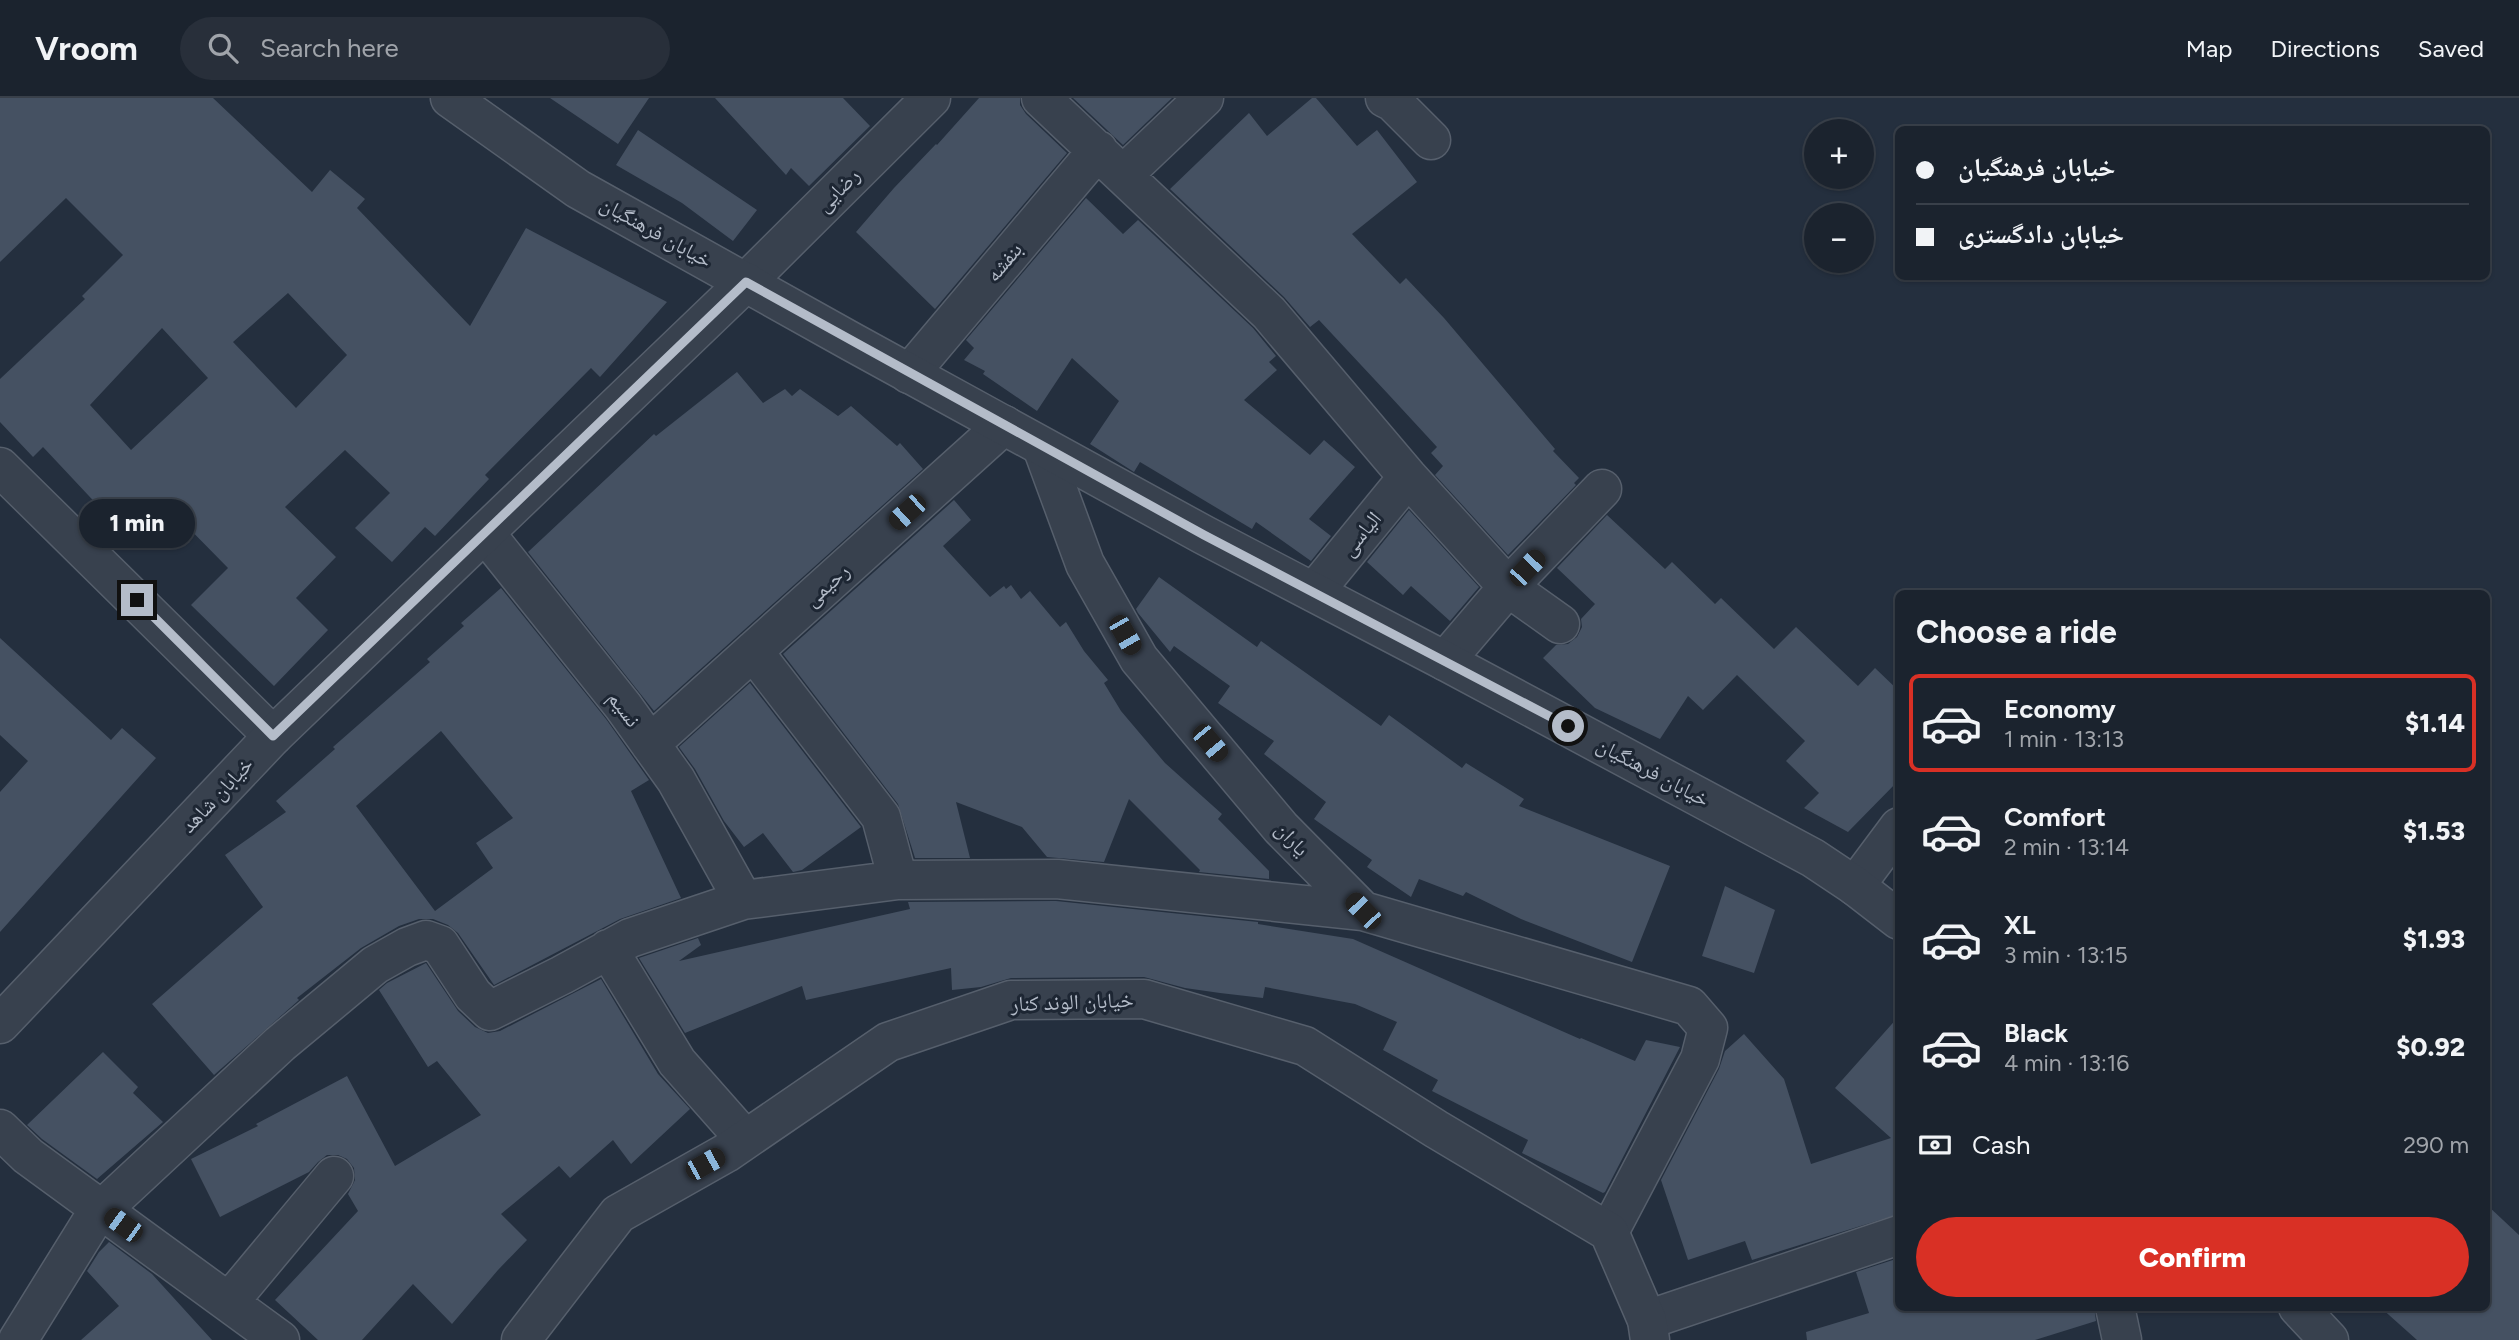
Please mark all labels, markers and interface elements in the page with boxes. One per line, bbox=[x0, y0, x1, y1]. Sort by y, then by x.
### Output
search box bbox=[180, 17, 670, 80]
text: Vroom bbox=[35, 29, 138, 68]
icon: search bbox=[204, 29, 242, 67]
text: Search here bbox=[260, 32, 399, 64]
text: Map bbox=[2186, 34, 2232, 63]
text: Directions bbox=[2270, 34, 2380, 63]
text: Saved bbox=[2418, 34, 2484, 63]
map controls bbox=[1804, 119, 1874, 273]
button: + bbox=[1804, 119, 1874, 189]
text: خیابان فرهنگیان bbox=[1958, 151, 2115, 183]
street label: رضایی bbox=[811, 163, 865, 217]
street label: خیابان فرهنگیان bbox=[596, 191, 716, 272]
button: − bbox=[1804, 203, 1874, 273]
text: خیابان دادگستری bbox=[1958, 218, 2124, 250]
street label: بنفشه bbox=[980, 237, 1027, 286]
car bbox=[885, 490, 930, 534]
callout: 1 min bbox=[79, 498, 195, 547]
street label: الیاسی bbox=[1335, 506, 1387, 562]
text: 1 min bbox=[110, 509, 164, 537]
car bbox=[1505, 546, 1550, 590]
street label: رحیمی bbox=[799, 558, 855, 612]
route end bbox=[121, 584, 153, 616]
car bbox=[1106, 612, 1145, 658]
text: Choose a ride bbox=[1916, 613, 2117, 651]
street label: نسیم bbox=[601, 686, 646, 733]
icon: car bbox=[1920, 692, 1983, 755]
text: Economy bbox=[2004, 693, 2116, 725]
text: $1.14 bbox=[2405, 707, 2465, 739]
route start bbox=[1552, 710, 1584, 742]
car bbox=[1189, 720, 1232, 766]
text: 1 min · 13:13 bbox=[2004, 725, 2124, 753]
street label: خیابان فرهنگیان bbox=[1593, 731, 1714, 812]
street label: خیابان شاهد bbox=[175, 752, 258, 838]
icon: car bbox=[1920, 800, 1983, 863]
text: Comfort bbox=[2004, 801, 2106, 833]
text: $1.53 bbox=[2403, 815, 2465, 847]
street label: یاران bbox=[1270, 816, 1314, 861]
text: 2 min · 13:14 bbox=[2004, 833, 2129, 861]
car bbox=[1341, 889, 1386, 933]
icon: car bbox=[1920, 908, 1983, 971]
text: XL bbox=[2004, 909, 2036, 941]
text: $1.93 bbox=[2403, 923, 2465, 955]
text: 3 min · 13:15 bbox=[2004, 941, 2128, 969]
street label: خیابان الوند کنار bbox=[1009, 987, 1134, 1016]
icon: car bbox=[1920, 1016, 1983, 1079]
text: Black bbox=[2004, 1017, 2068, 1049]
text: $0.92 bbox=[2396, 1031, 2465, 1063]
text: 4 min · 13:16 bbox=[2004, 1049, 2129, 1077]
icon: cash bbox=[1916, 1126, 1954, 1164]
text: Cash bbox=[1972, 1129, 2031, 1161]
text: 290 m bbox=[2403, 1131, 2469, 1159]
car bbox=[682, 1145, 729, 1183]
car bbox=[100, 1204, 147, 1246]
button: Confirm bbox=[1916, 1217, 2469, 1297]

